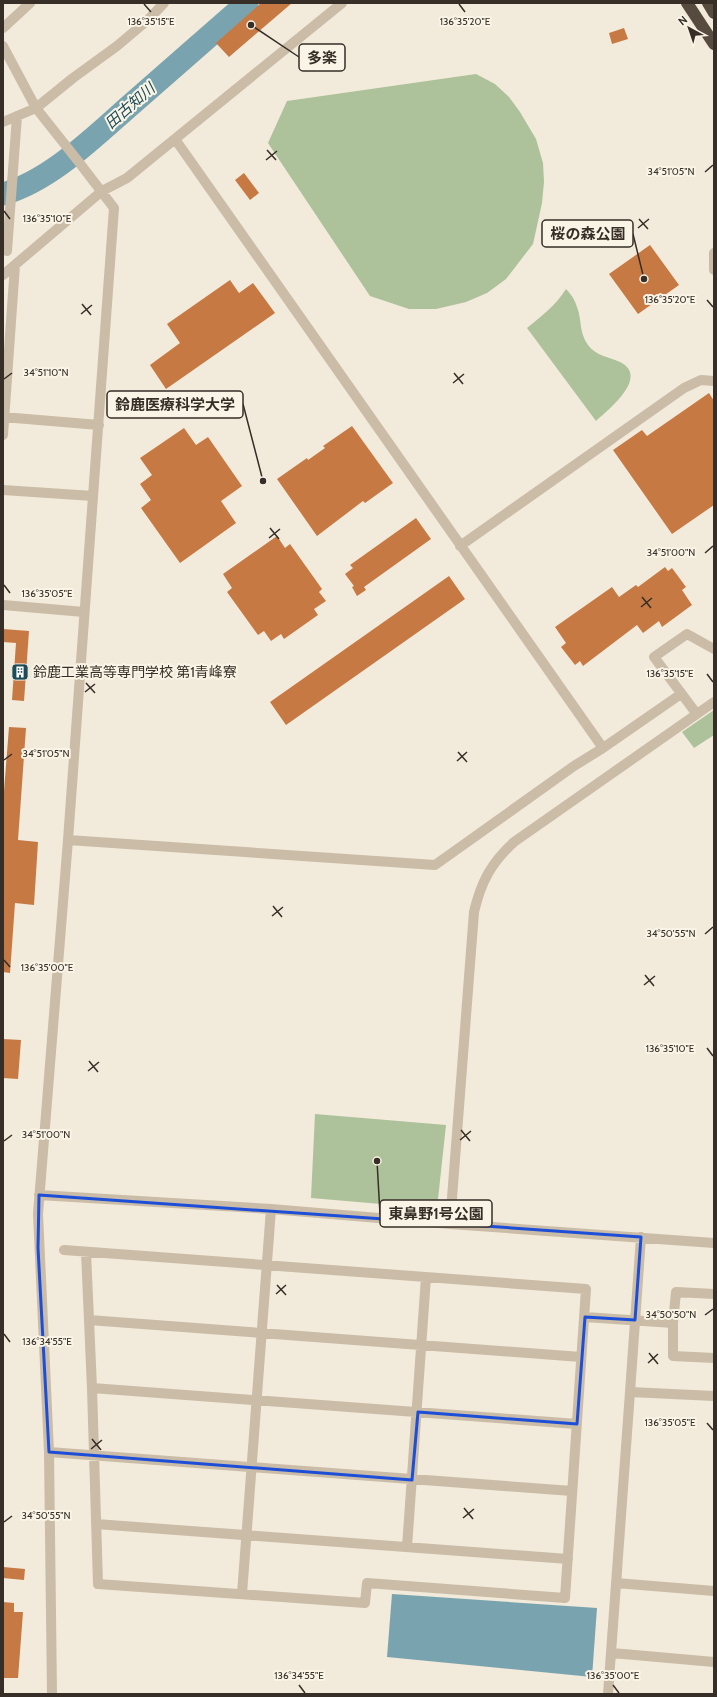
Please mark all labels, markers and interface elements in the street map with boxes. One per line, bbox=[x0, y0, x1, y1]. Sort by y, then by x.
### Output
north arrow bbox=[669, 8, 709, 48]
text: N bbox=[675, 12, 690, 28]
text: 136°35'15"E bbox=[127, 15, 175, 28]
text: 136°35'20"E bbox=[440, 15, 491, 28]
callout: 多楽 bbox=[299, 44, 345, 71]
text: 多楽 bbox=[307, 49, 337, 67]
water label: 田古知川 bbox=[101, 78, 160, 132]
text: 34°51'05"N bbox=[647, 165, 695, 178]
text: 136°35'10"E bbox=[23, 212, 72, 225]
callout: 桜の森公園 bbox=[542, 220, 633, 247]
text: 桜の森公園 bbox=[550, 225, 626, 243]
text: 136°35'20"E bbox=[645, 293, 696, 306]
text: 34°51'10"N bbox=[24, 366, 68, 379]
callout: 鈴鹿医療科学大学 bbox=[107, 391, 243, 418]
text: 鈴鹿医療科学大学 bbox=[115, 396, 235, 414]
text: 34°51'00"N bbox=[647, 546, 695, 559]
text: 136°35'05"E bbox=[22, 587, 73, 600]
building icon: 鈴鹿工業高等専門学校 第1青峰寮 bbox=[10, 662, 30, 682]
place label: 鈴鹿工業高等専門学校 第1青峰寮 bbox=[33, 663, 237, 681]
text: 136°35'15"E bbox=[646, 667, 694, 680]
text: 34°51'05"N bbox=[22, 747, 70, 760]
text: 34°50'55"N bbox=[646, 927, 696, 940]
text: 136°35'00"E bbox=[21, 961, 74, 974]
text: 136°35'10"E bbox=[646, 1042, 695, 1055]
text: 34°51'00"N bbox=[22, 1128, 70, 1141]
callout: 東鼻野1号公園 bbox=[380, 1200, 492, 1227]
text: 東鼻野1号公園 bbox=[388, 1205, 484, 1223]
text: 34°50'50"N bbox=[646, 1308, 696, 1321]
text: 136°34'55"E bbox=[22, 1335, 72, 1348]
text: 136°35'05"E bbox=[645, 1416, 696, 1429]
text: 34°50'55"N bbox=[21, 1509, 71, 1522]
text: 136°34'55"E bbox=[274, 1669, 324, 1682]
text: 136°35'00"E bbox=[587, 1669, 640, 1682]

